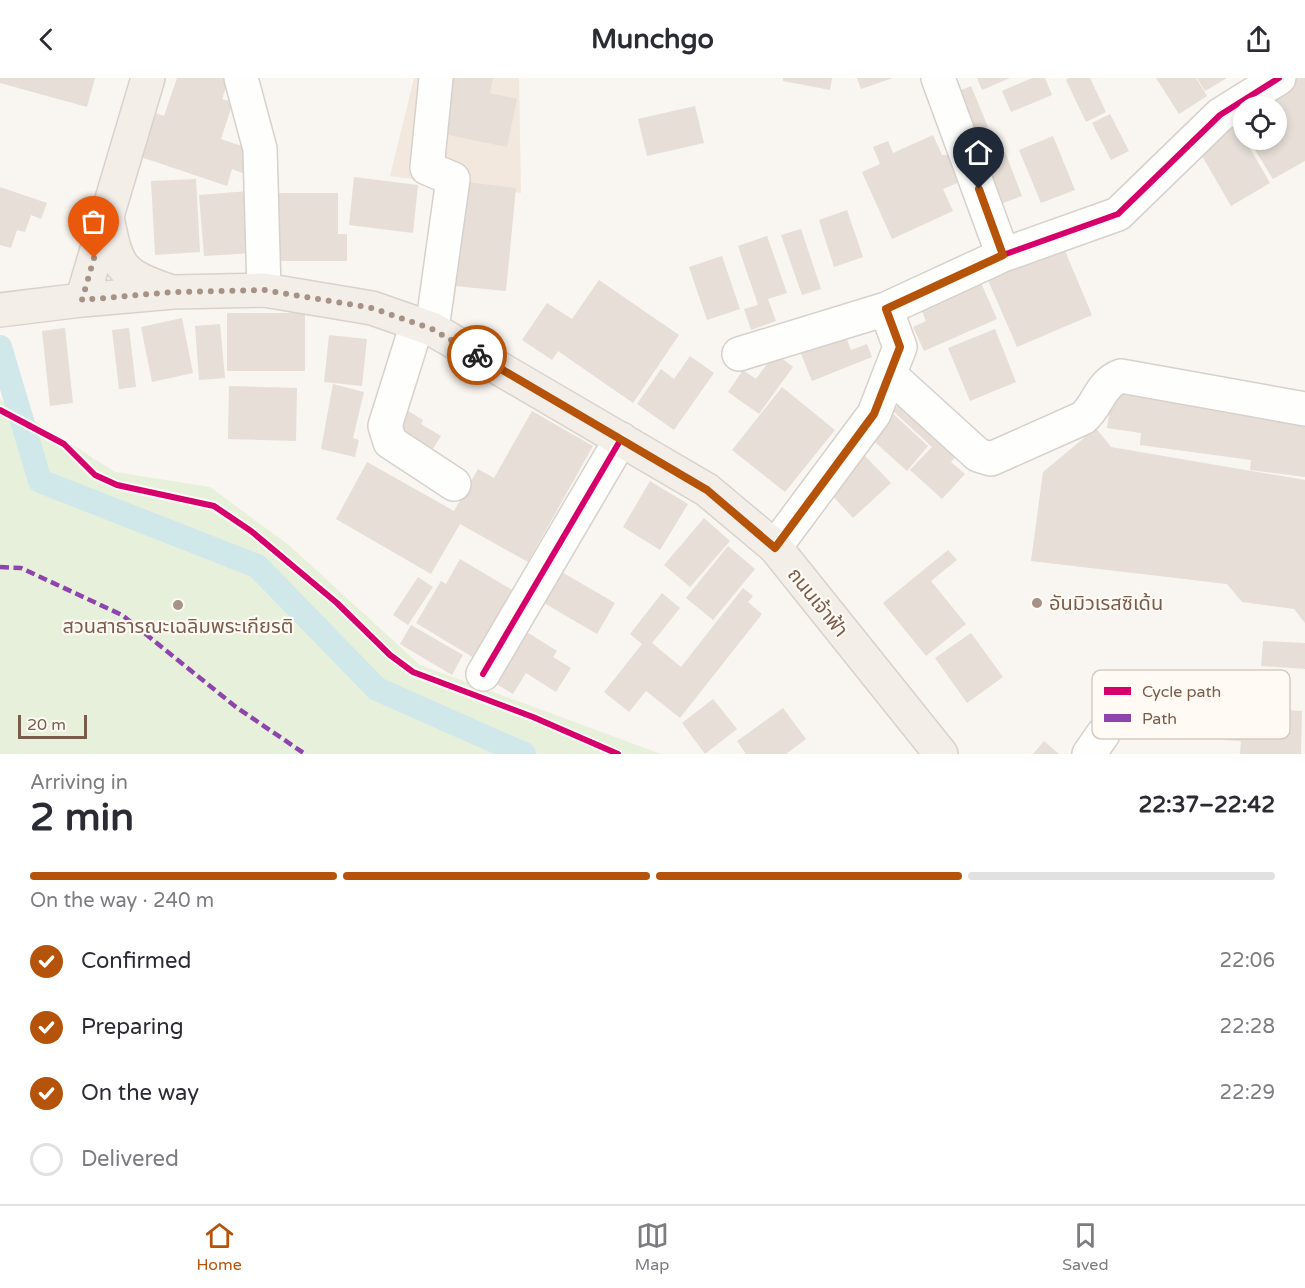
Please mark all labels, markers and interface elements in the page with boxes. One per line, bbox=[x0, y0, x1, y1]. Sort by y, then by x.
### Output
icon: back bbox=[30, 23, 63, 56]
text: Munchgo bbox=[591, 23, 714, 56]
icon: share bbox=[1242, 23, 1275, 56]
map controls bbox=[1233, 96, 1287, 150]
button: locate bbox=[1233, 96, 1287, 150]
pin bbox=[953, 127, 1004, 189]
icon: home bbox=[962, 136, 995, 169]
pin bbox=[68, 196, 119, 258]
icon: bag bbox=[77, 205, 110, 238]
courier bbox=[447, 325, 507, 385]
icon: bike bbox=[461, 339, 494, 372]
street label: ถนนเจ้าฟ้า bbox=[782, 563, 852, 642]
place label: อันมิวเรสซิเด้น bbox=[1049, 592, 1163, 616]
marker: อันมิวเรสซิเด้น bbox=[1030, 596, 1044, 610]
marker: สวนสาธารณะเฉลิมพระเกียรติ bbox=[171, 598, 185, 612]
place label: สวนสาธารณะเฉลิมพระเกียรติ bbox=[63, 615, 293, 639]
legend bbox=[1092, 670, 1290, 739]
text: Cycle path bbox=[1142, 682, 1221, 702]
text: Path bbox=[1142, 709, 1177, 729]
scale bar bbox=[18, 712, 87, 740]
text: 20 m bbox=[27, 715, 66, 735]
text: Arriving in bbox=[30, 771, 128, 795]
text: 22:37–22:42 bbox=[1138, 792, 1275, 818]
text: 2 min bbox=[30, 794, 134, 841]
text: On the way · 240 m bbox=[30, 889, 214, 913]
icon: check bbox=[30, 945, 63, 978]
text: Confirmed bbox=[81, 948, 191, 974]
text: 22:06 bbox=[1220, 949, 1275, 973]
icon: check bbox=[30, 1011, 63, 1044]
text: Preparing bbox=[81, 1014, 184, 1040]
text: 22:28 bbox=[1220, 1015, 1275, 1039]
icon: check bbox=[30, 1077, 63, 1110]
text: On the way bbox=[81, 1080, 199, 1106]
text: 22:29 bbox=[1220, 1081, 1275, 1105]
text: Delivered bbox=[81, 1146, 179, 1172]
tab: Home bbox=[196, 1219, 242, 1275]
tab: Map bbox=[635, 1219, 669, 1275]
tab: Saved bbox=[1062, 1219, 1108, 1275]

